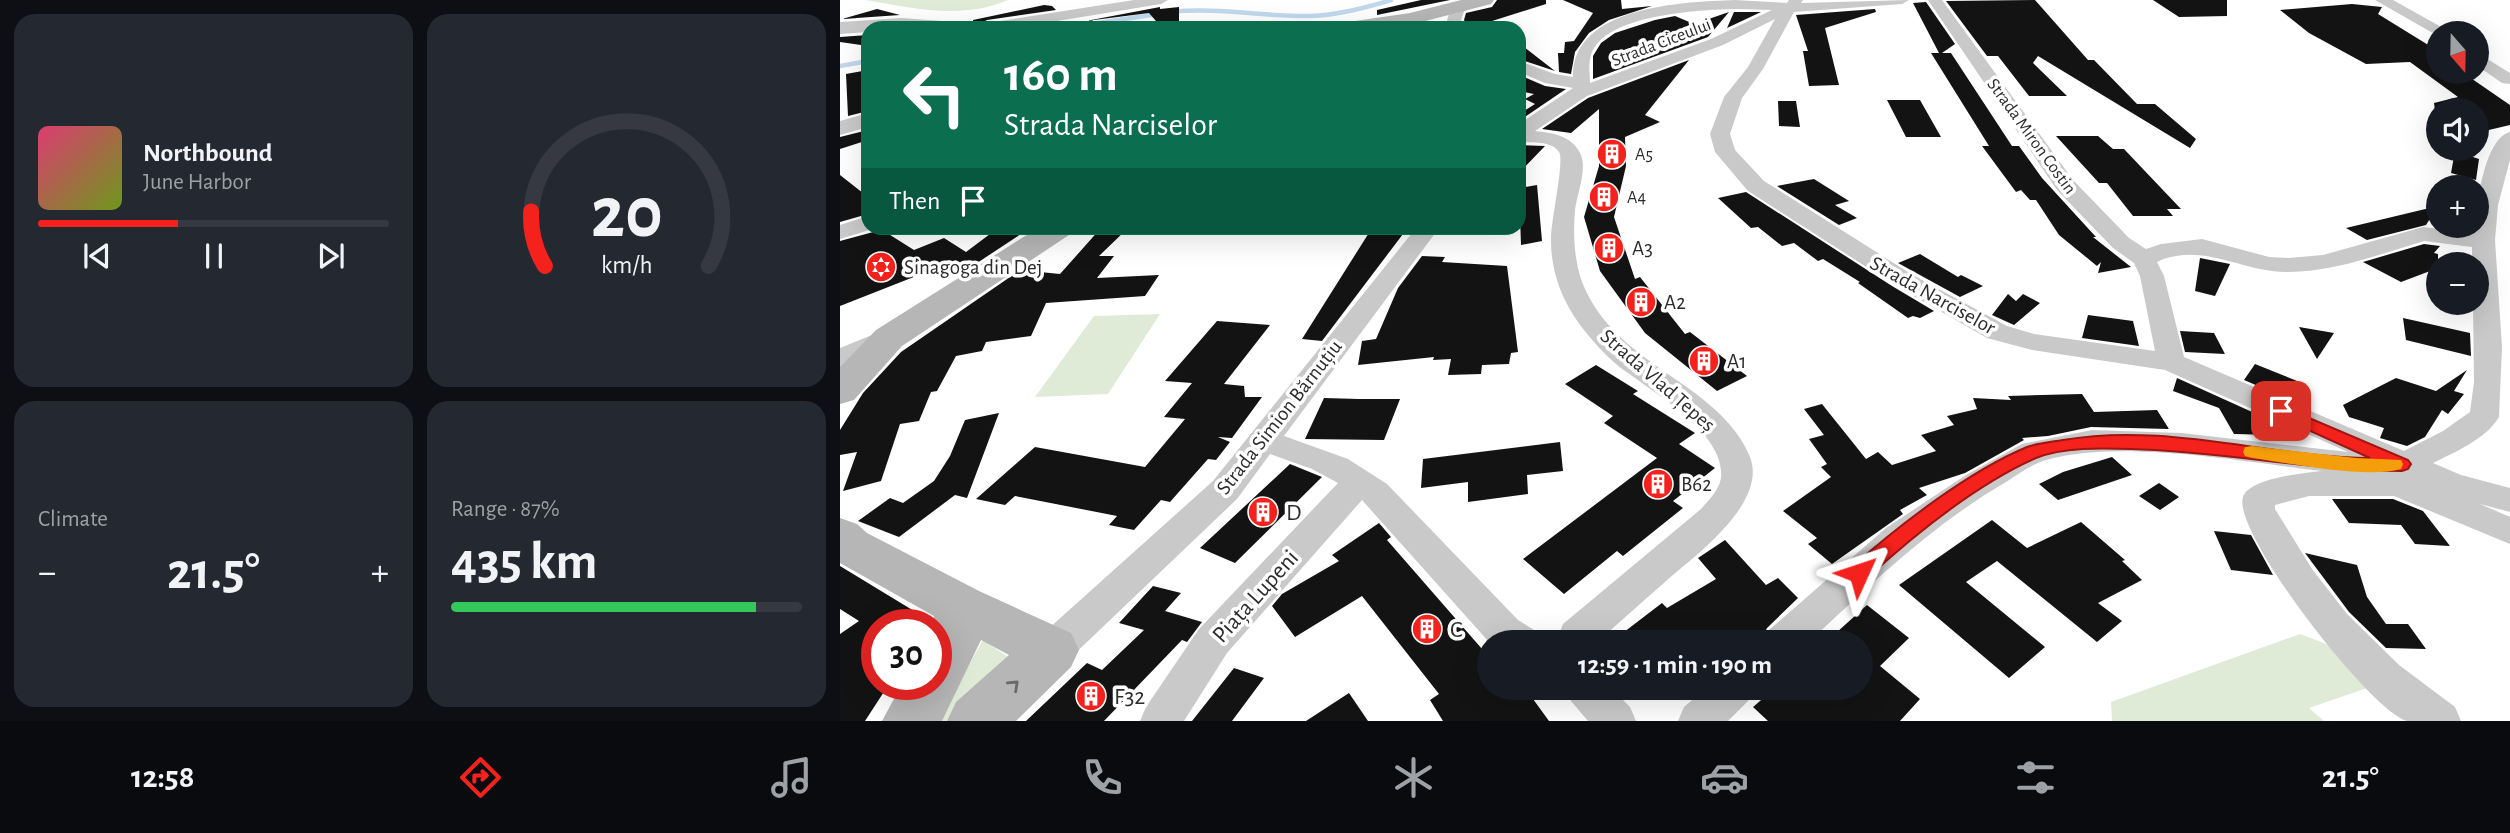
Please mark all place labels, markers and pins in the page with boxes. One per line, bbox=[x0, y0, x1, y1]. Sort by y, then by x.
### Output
building icon: A5 bbox=[1595, 137, 1629, 171]
place label: A5 bbox=[1635, 146, 1653, 164]
building icon: A4 bbox=[1587, 180, 1621, 214]
place label: A4 bbox=[1627, 189, 1646, 207]
building icon: A3 bbox=[1592, 231, 1626, 265]
place label: A3 bbox=[1632, 238, 1653, 259]
synagogue icon: Sinagoga din Dej bbox=[864, 250, 898, 284]
place label: Sinagoga din Dej bbox=[904, 257, 1042, 278]
building icon: A2 bbox=[1624, 285, 1658, 319]
place label: A2 bbox=[1664, 292, 1686, 313]
building icon: A1 bbox=[1687, 344, 1721, 378]
place label: A1 bbox=[1727, 351, 1746, 372]
pin bbox=[2251, 381, 2311, 441]
building icon: B62 bbox=[1641, 467, 1675, 501]
place label: B62 bbox=[1681, 474, 1712, 495]
building icon: D bbox=[1246, 495, 1280, 529]
place label: D bbox=[1286, 501, 1302, 525]
building icon: C bbox=[1410, 612, 1444, 646]
place label: C bbox=[1450, 618, 1462, 642]
building icon: F32 bbox=[1074, 679, 1108, 713]
place label: F32 bbox=[1114, 685, 1145, 709]

